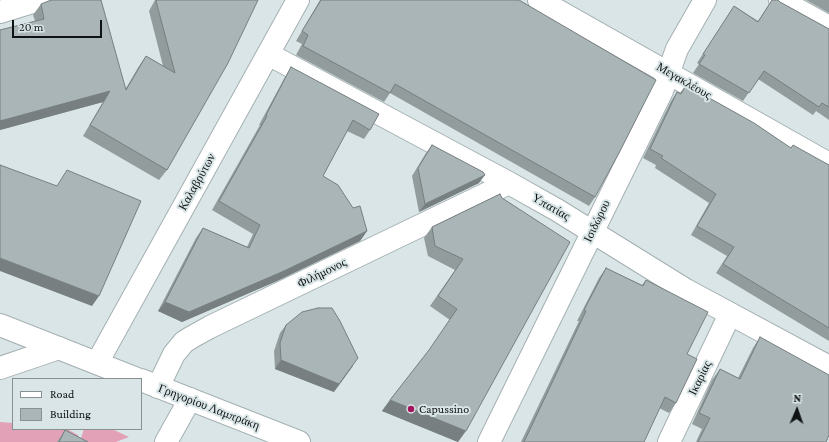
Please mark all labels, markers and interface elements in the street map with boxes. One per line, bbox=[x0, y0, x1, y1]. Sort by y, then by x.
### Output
scale bar bbox=[14, 12, 104, 38]
text: 20 m bbox=[19, 20, 43, 34]
street label: Μεγακλέους bbox=[654, 60, 714, 102]
street label: Καλαβρύτων bbox=[175, 151, 219, 213]
street label: Υπατίας bbox=[529, 190, 573, 224]
street label: Ισιδώρου bbox=[581, 198, 613, 244]
street label: Φιλήμονος bbox=[295, 255, 349, 291]
street label: Ικαρίας bbox=[686, 358, 714, 398]
legend bbox=[12, 378, 142, 430]
street label: Γρηγορίου Λαμπράκη bbox=[156, 381, 262, 433]
text: Road bbox=[50, 387, 74, 401]
north arrow bbox=[777, 390, 817, 430]
text: N bbox=[793, 392, 801, 404]
place label: Capussino bbox=[419, 402, 469, 416]
marker: Capussino bbox=[406, 404, 416, 414]
text: Building bbox=[50, 407, 91, 421]

